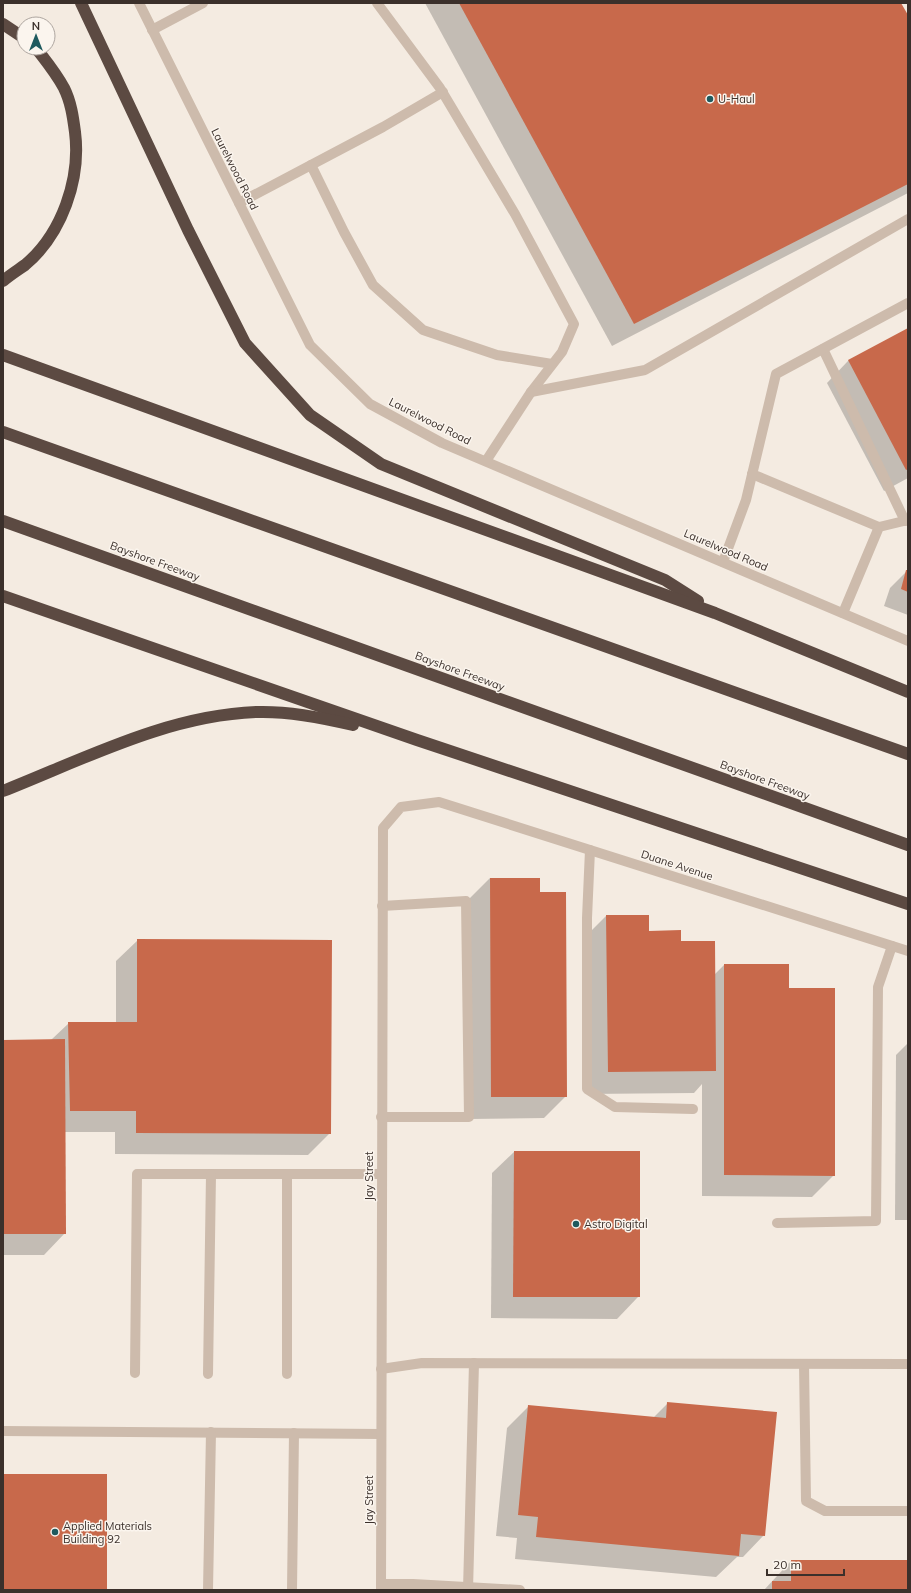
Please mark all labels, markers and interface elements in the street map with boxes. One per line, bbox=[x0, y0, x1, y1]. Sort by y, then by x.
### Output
north arrow bbox=[16, 16, 56, 56]
text: N bbox=[32, 19, 40, 33]
place label: U-Haul bbox=[718, 92, 755, 106]
marker: U-Haul bbox=[705, 94, 715, 104]
street label: Laurelwood Road bbox=[208, 126, 262, 212]
street label: Laurelwood Road bbox=[387, 394, 473, 448]
street label: Laurelwood Road bbox=[682, 526, 770, 574]
street label: Bayshore Freeway bbox=[108, 538, 202, 584]
street label: Bayshore Freeway bbox=[413, 648, 507, 694]
street label: Bayshore Freeway bbox=[718, 757, 812, 803]
street label: Duane Avenue bbox=[639, 847, 715, 883]
street label: Jay Street bbox=[362, 1151, 376, 1201]
place label: Astro Digital bbox=[584, 1217, 648, 1231]
marker: Astro Digital bbox=[571, 1219, 581, 1229]
street label: Jay Street bbox=[362, 1475, 376, 1525]
place label: Applied Materials Building 92 bbox=[63, 1519, 152, 1546]
marker: Applied Materials Building 92 bbox=[50, 1527, 60, 1537]
scale bar bbox=[767, 1551, 844, 1577]
text: 20 m bbox=[773, 1557, 801, 1572]

